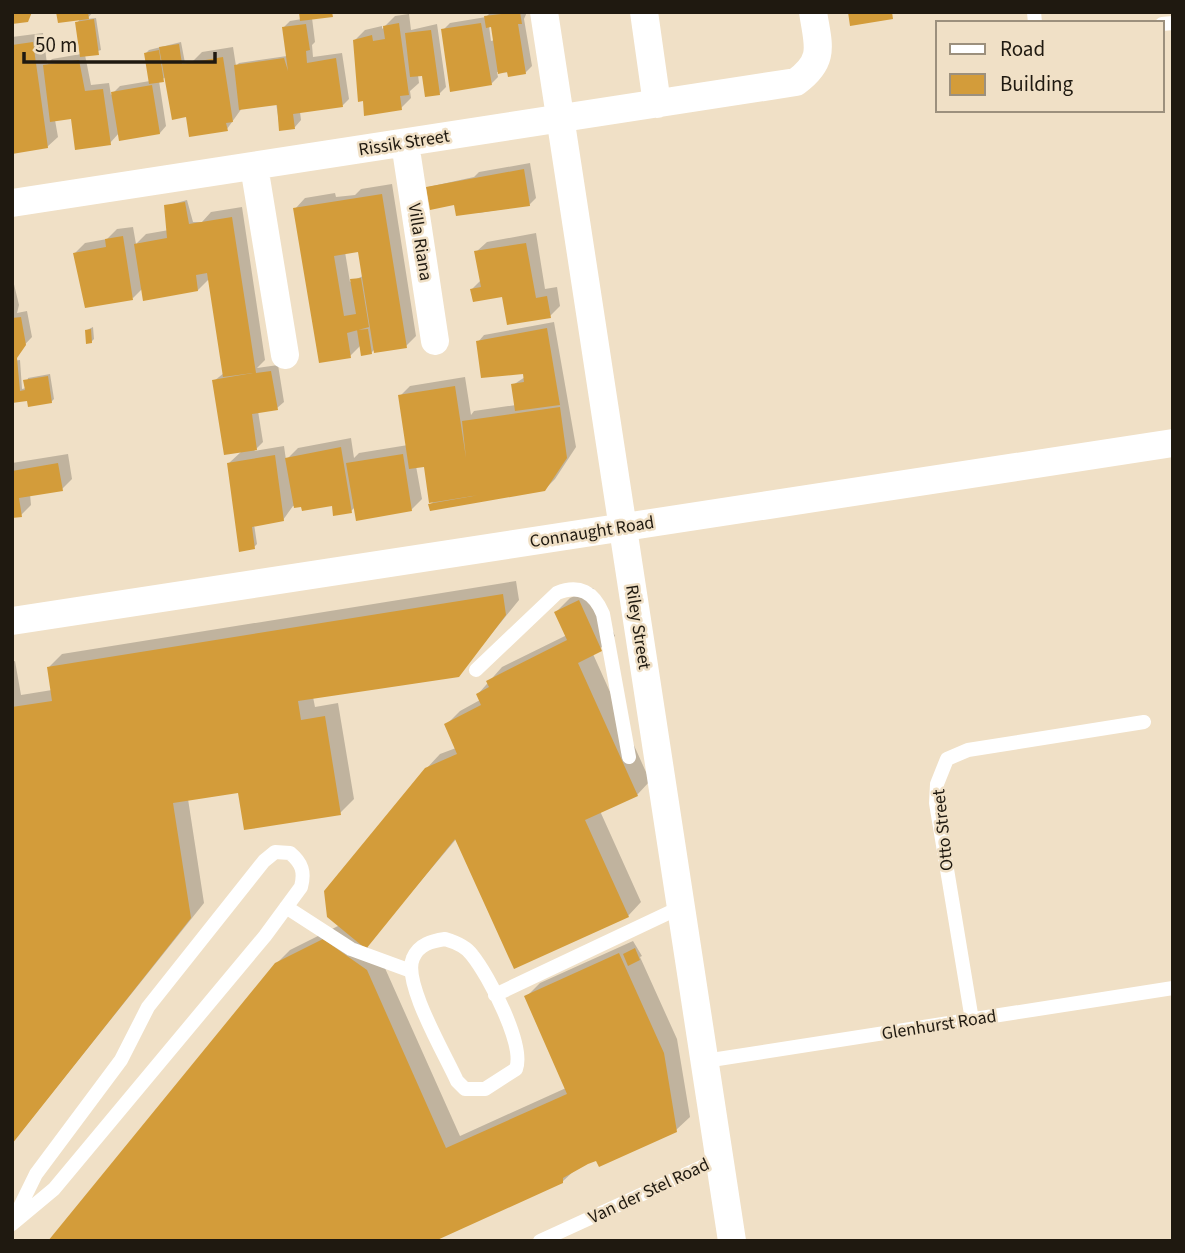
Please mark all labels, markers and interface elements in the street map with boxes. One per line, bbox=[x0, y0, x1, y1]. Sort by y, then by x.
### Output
scale bar bbox=[24, 21, 215, 65]
legend bbox=[936, 21, 1164, 112]
text: 50 m bbox=[35, 30, 77, 60]
text: Road bbox=[1000, 34, 1045, 64]
text: Building bbox=[1000, 69, 1074, 99]
street label: Rissik Street bbox=[357, 123, 451, 163]
street label: Villa Riana bbox=[402, 201, 438, 283]
street label: Connaught Road bbox=[528, 510, 656, 554]
street label: Riley Street bbox=[619, 583, 657, 671]
street label: Otto Street bbox=[926, 788, 960, 872]
street label: Glenhurst Road bbox=[880, 1004, 998, 1046]
street label: Van der Stel Road bbox=[584, 1152, 714, 1230]

